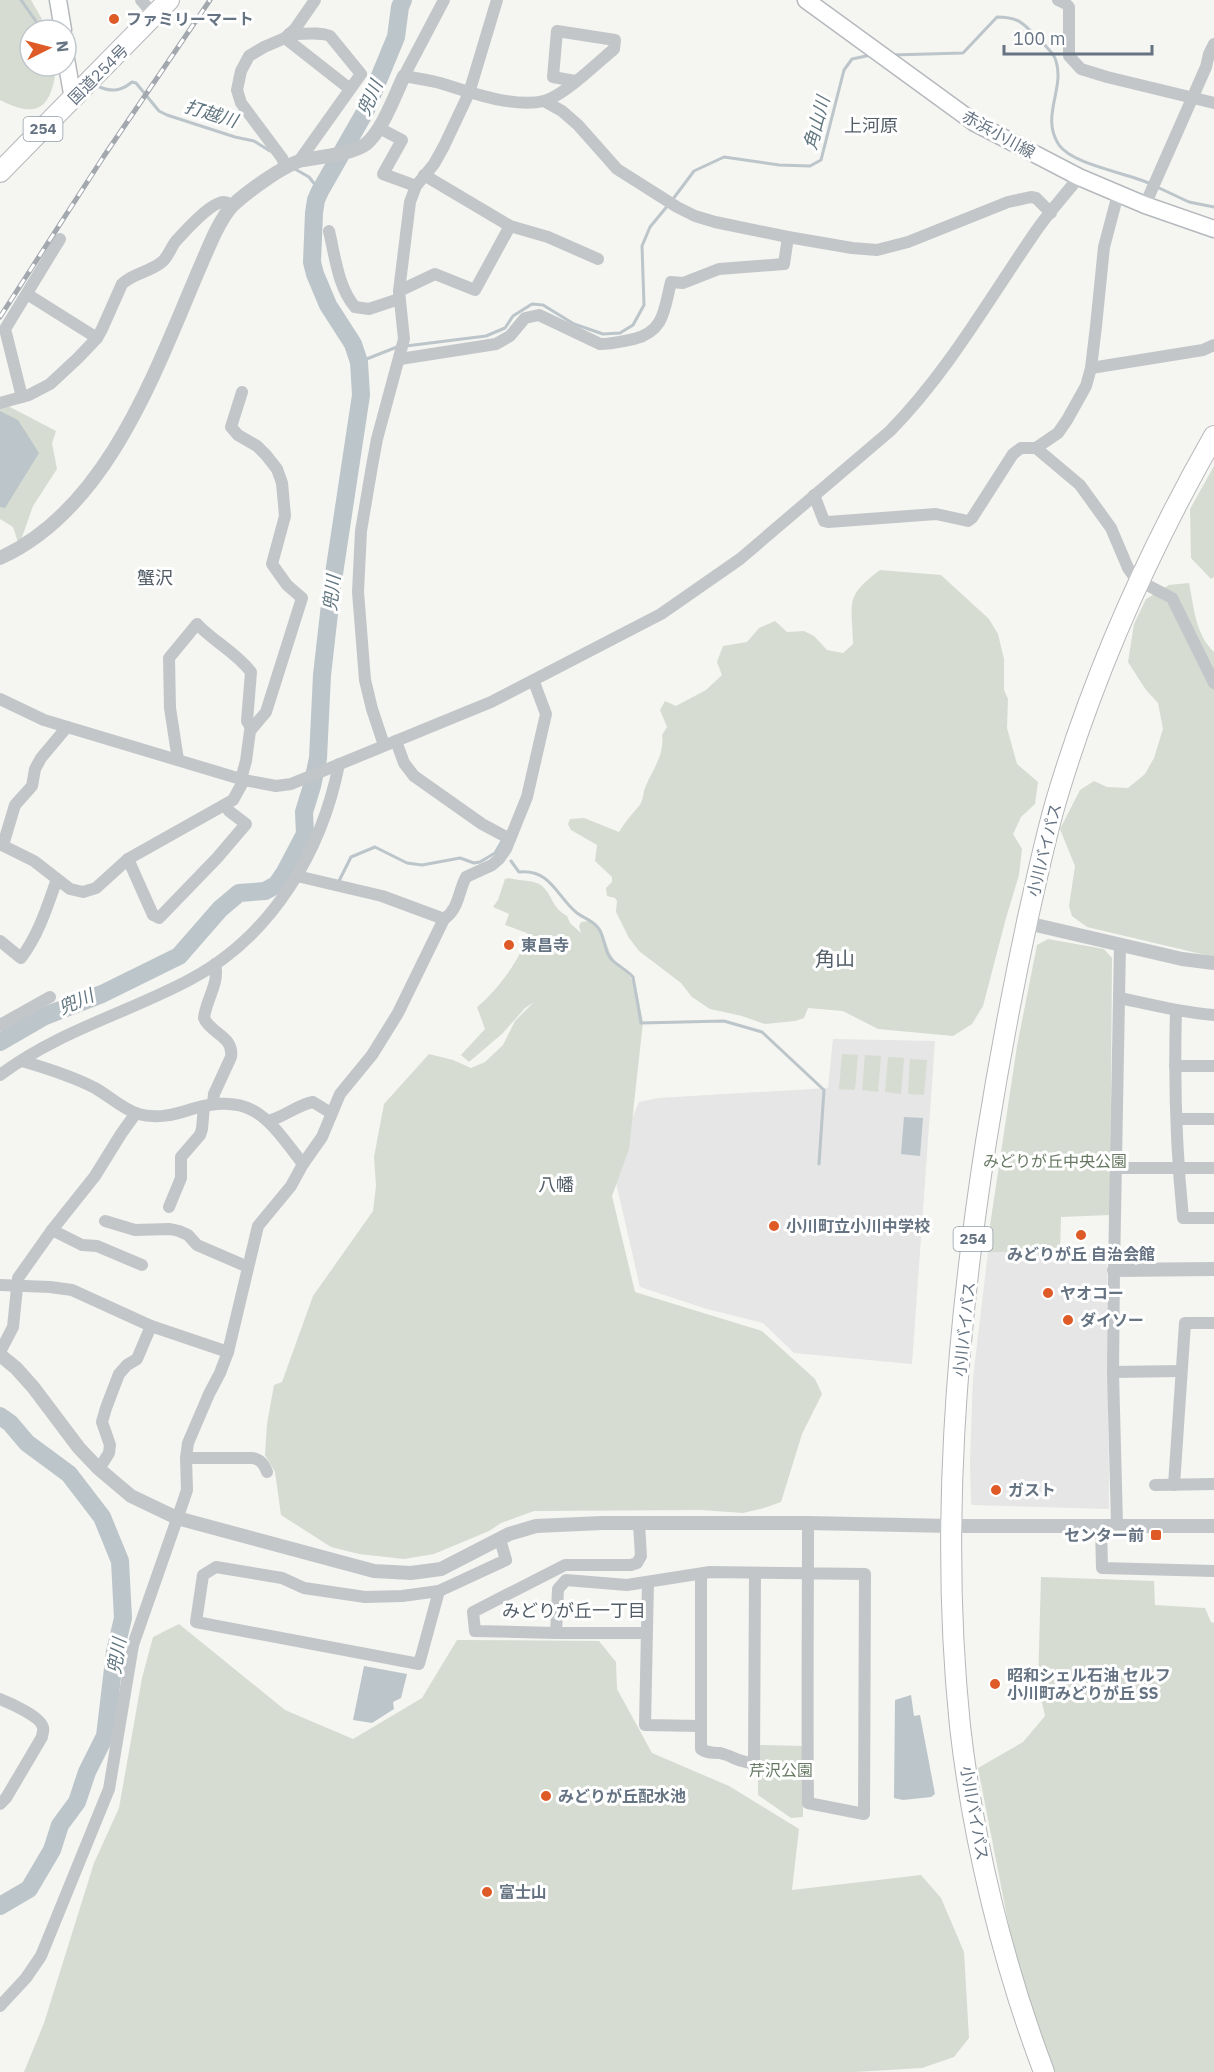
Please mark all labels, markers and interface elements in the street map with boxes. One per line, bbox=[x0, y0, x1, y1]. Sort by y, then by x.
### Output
place label: ファミリーマート bbox=[126, 9, 254, 29]
marker: ファミリーマート bbox=[107, 12, 121, 26]
north arrow bbox=[18, 18, 78, 78]
scale bar bbox=[1004, 18, 1152, 56]
text: 100 m bbox=[1013, 27, 1065, 50]
text: N bbox=[52, 40, 73, 53]
street label: 国道254号 bbox=[64, 40, 132, 108]
water label: 兜川 bbox=[352, 75, 388, 119]
water label: 角山川 bbox=[798, 92, 835, 152]
water label: 打越川 bbox=[182, 95, 242, 133]
street label: 赤浜小川線 bbox=[959, 106, 1039, 162]
district label: 上河原 bbox=[844, 114, 898, 137]
road number: 254 bbox=[24, 117, 63, 141]
district label: 蟹沢 bbox=[137, 566, 173, 589]
water label: 兜川 bbox=[318, 572, 345, 612]
street label: 小川バイパス bbox=[1023, 801, 1065, 899]
place label: 東昌寺 bbox=[521, 935, 569, 955]
marker: 東昌寺 bbox=[502, 938, 516, 952]
district label: 角山 bbox=[815, 945, 855, 972]
water label: 兜川 bbox=[55, 983, 99, 1019]
park label: みどりが丘中央公園 bbox=[983, 1151, 1127, 1171]
district label: 八幡 bbox=[538, 1173, 574, 1196]
place label: 小川町立小川中学校 bbox=[786, 1216, 930, 1236]
marker: 小川町立小川中学校 bbox=[767, 1219, 781, 1233]
road number: 254 bbox=[954, 1227, 992, 1251]
marker: みどりが丘 自治会館 bbox=[1074, 1228, 1088, 1242]
place label: みどりが丘 自治会館 bbox=[1007, 1244, 1155, 1264]
street label: 小川バイパス bbox=[949, 1280, 979, 1378]
place label: ヤオコー bbox=[1060, 1283, 1124, 1303]
marker: ヤオコー bbox=[1041, 1286, 1055, 1300]
place label: ダイソー bbox=[1080, 1310, 1144, 1330]
marker: ダイソー bbox=[1061, 1313, 1075, 1327]
place label: ガスト bbox=[1008, 1480, 1056, 1500]
marker: ガスト bbox=[989, 1483, 1003, 1497]
place label: センター前 bbox=[1064, 1525, 1144, 1545]
marker: センター前 bbox=[1149, 1528, 1163, 1542]
district label: みどりが丘一丁目 bbox=[502, 1599, 646, 1622]
water label: 兜川 bbox=[102, 1634, 131, 1675]
place label: 昭和シェル石油 セルフ 小川町みどりが丘 SS bbox=[1007, 1665, 1171, 1703]
marker: 昭和シェル石油 セルフ 小川町みどりが丘 SS bbox=[988, 1677, 1002, 1691]
park label: 芹沢公園 bbox=[749, 1760, 813, 1780]
street label: 小川バイパス bbox=[957, 1764, 993, 1862]
place label: みどりが丘配水池 bbox=[558, 1786, 686, 1806]
marker: みどりが丘配水池 bbox=[539, 1789, 553, 1803]
place label: 富士山 bbox=[499, 1882, 547, 1902]
marker: 富士山 bbox=[480, 1885, 494, 1899]

